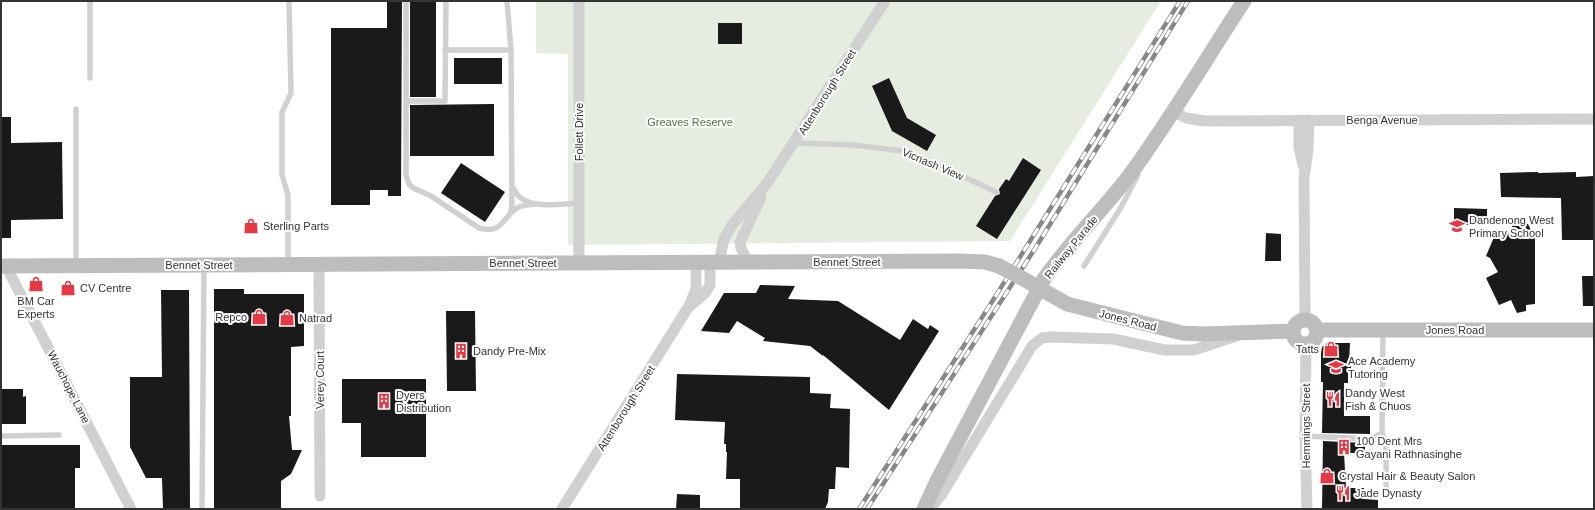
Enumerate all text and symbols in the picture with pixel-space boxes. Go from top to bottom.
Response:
street label: Attenborough Street [796,47,858,137]
street label: Follett Drive [573,103,585,161]
street label: Benga Avenue [1346,114,1418,126]
park label: Greaves Reserve [647,116,733,128]
street label: Vicnash View [900,146,966,182]
street label: Railway Parade [1042,213,1100,281]
place label: Dandenong West Primary School [1469,214,1554,239]
shop icon: Sterling Parts [242,217,260,235]
school or university icon: Dandenong West Primary School [1448,217,1466,235]
place label: Sterling Parts [263,220,330,232]
street label: Bennet Street [813,256,881,268]
street label: Bennet Street [489,257,557,269]
street label: Bennet Street [165,259,233,271]
shop icon: BM Car Experts [27,275,45,293]
shop icon: CV Centre [59,279,77,297]
place label: CV Centre [80,282,131,294]
place label: BM Car Experts [17,295,55,320]
street label: Jones Road [1098,307,1158,333]
shop icon: Repco [250,308,268,326]
shop icon: Natrad [278,309,296,327]
place label: Repco [215,311,247,323]
place label: Natrad [299,312,332,324]
street label: Jones Road [1426,324,1484,336]
shop icon: Tatts [1322,340,1340,358]
building icon: Dandy Pre-Mix [452,342,470,360]
place label: Tatts [1296,343,1319,355]
place label: Dandy Pre-Mix [473,345,546,357]
street label: Wauchope Lane [46,349,92,425]
street label: Verey Court [314,351,326,409]
place label: Ace Academy Tutoring [1348,355,1416,380]
school or university icon: Ace Academy Tutoring [1327,358,1345,376]
street label: Attenborough Street [595,363,657,453]
street label: Hemmings Street [1300,384,1312,468]
place label: Dandy West Fish & Chuos [1345,387,1412,412]
place label: Dyers Distribution [396,389,451,414]
restaurant icon: Dandy West Fish & Chuos [1324,390,1342,408]
building icon: Dyers Distribution [375,392,393,410]
place label: 100 Dent Mrs Gayani Rathnasinghe [1356,435,1462,460]
building icon: 100 Dent Mrs Gayani Rathnasinghe [1335,438,1353,456]
shop icon: Crystal Hair & Beauty Salon [1318,467,1336,485]
place label: Crystal Hair & Beauty Salon [1339,470,1475,482]
restaurant icon: Jade Dynasty [1334,484,1352,502]
place label: Jade Dynasty [1355,487,1422,499]

